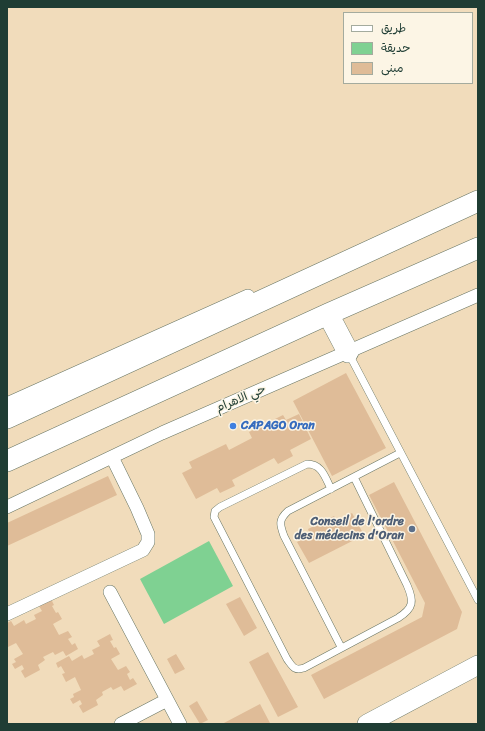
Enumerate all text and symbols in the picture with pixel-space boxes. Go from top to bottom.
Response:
legend [343,12,473,84]
text: طريق [381,17,406,39]
text: حديقة [381,37,410,59]
text: مبنى [381,57,404,79]
street label: حي الاهرام [214,382,268,416]
place label: CAPAGO Oran [241,419,315,433]
marker: CAPAGO Oran [228,421,238,431]
place label: Conseil de l'ordre des médecins d'Oran [295,515,404,543]
marker: Conseil de l'ordre des médecins d'Oran [407,524,417,534]

